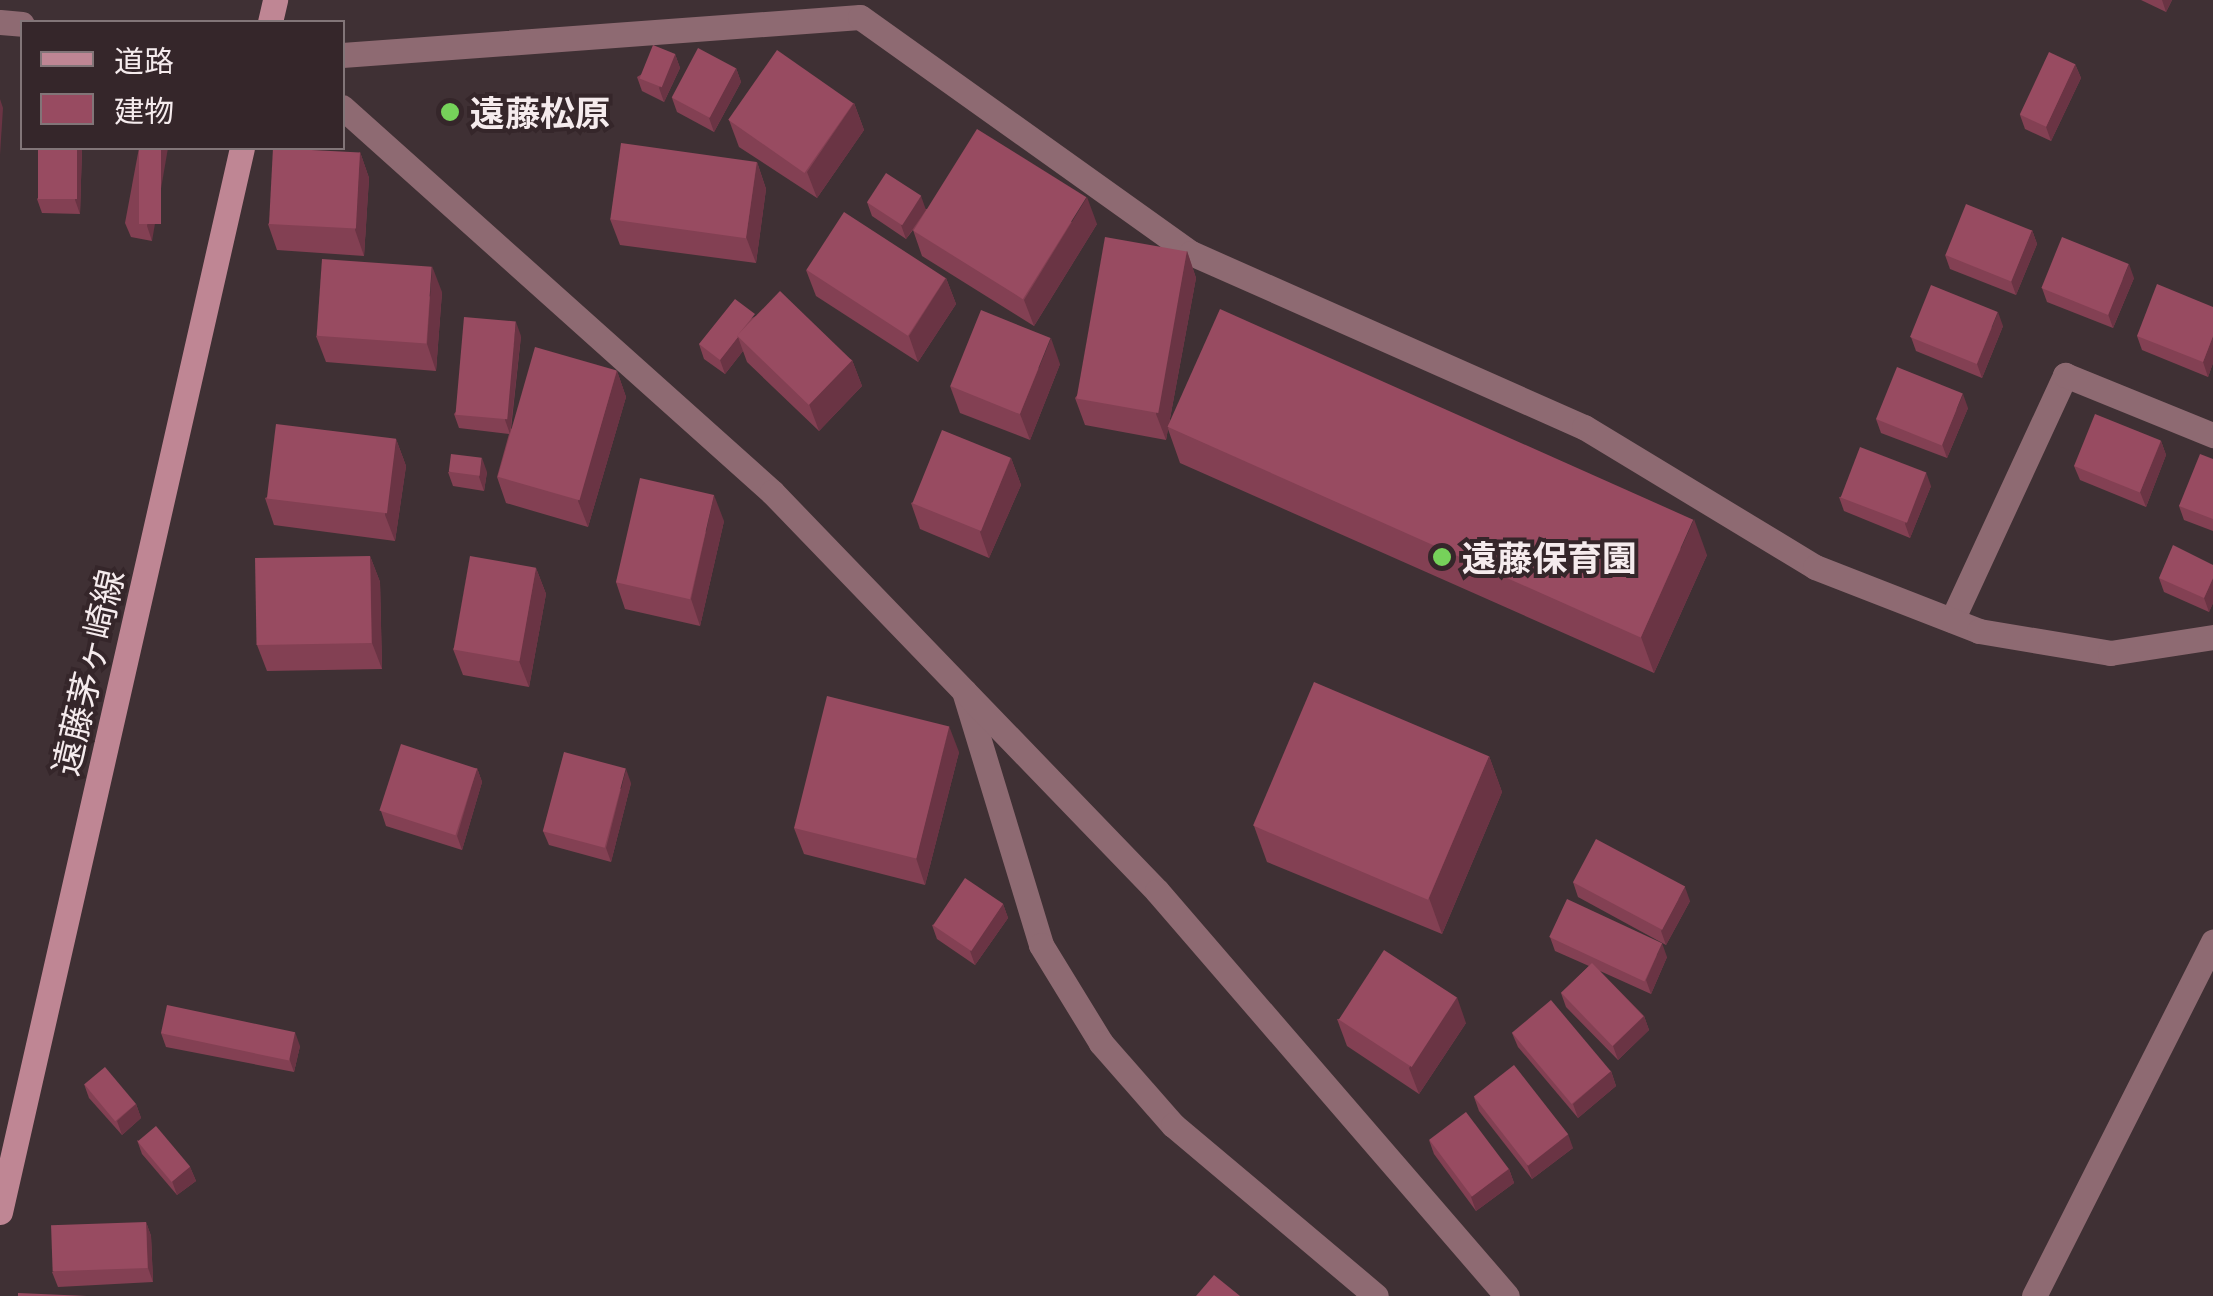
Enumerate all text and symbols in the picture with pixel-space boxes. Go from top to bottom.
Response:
legend [20,20,345,150]
text: 道路 [114,41,174,78]
text: 建物 [114,91,174,128]
place label: 遠藤松原 [470,91,610,133]
marker: 遠藤松原 [439,101,461,123]
place label: 遠藤保育園 [1462,536,1637,578]
marker: 遠藤保育園 [1431,546,1453,568]
street label: 遠藤茅ヶ崎線 [43,565,131,779]

